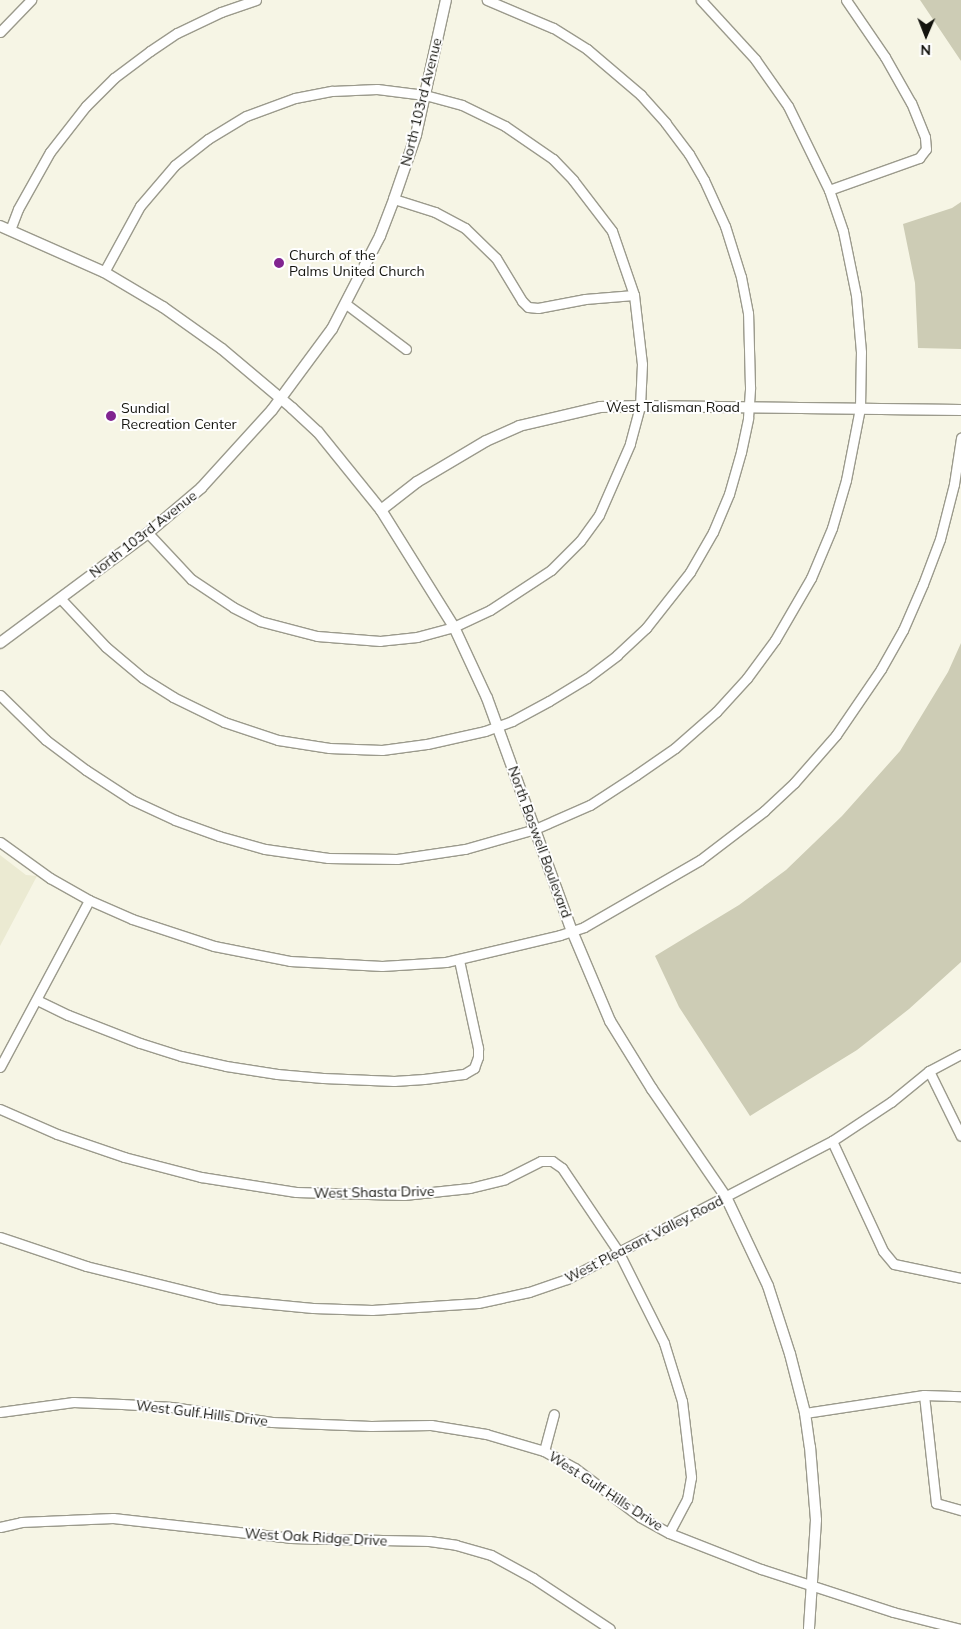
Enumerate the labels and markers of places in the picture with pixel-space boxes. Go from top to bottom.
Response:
place label: Church of the Palms United Church [289,247,425,280]
marker: Church of the Palms United Church [273,257,285,269]
place label: Sundial Recreation Center [121,400,237,432]
marker: Sundial Recreation Center [105,410,117,422]

